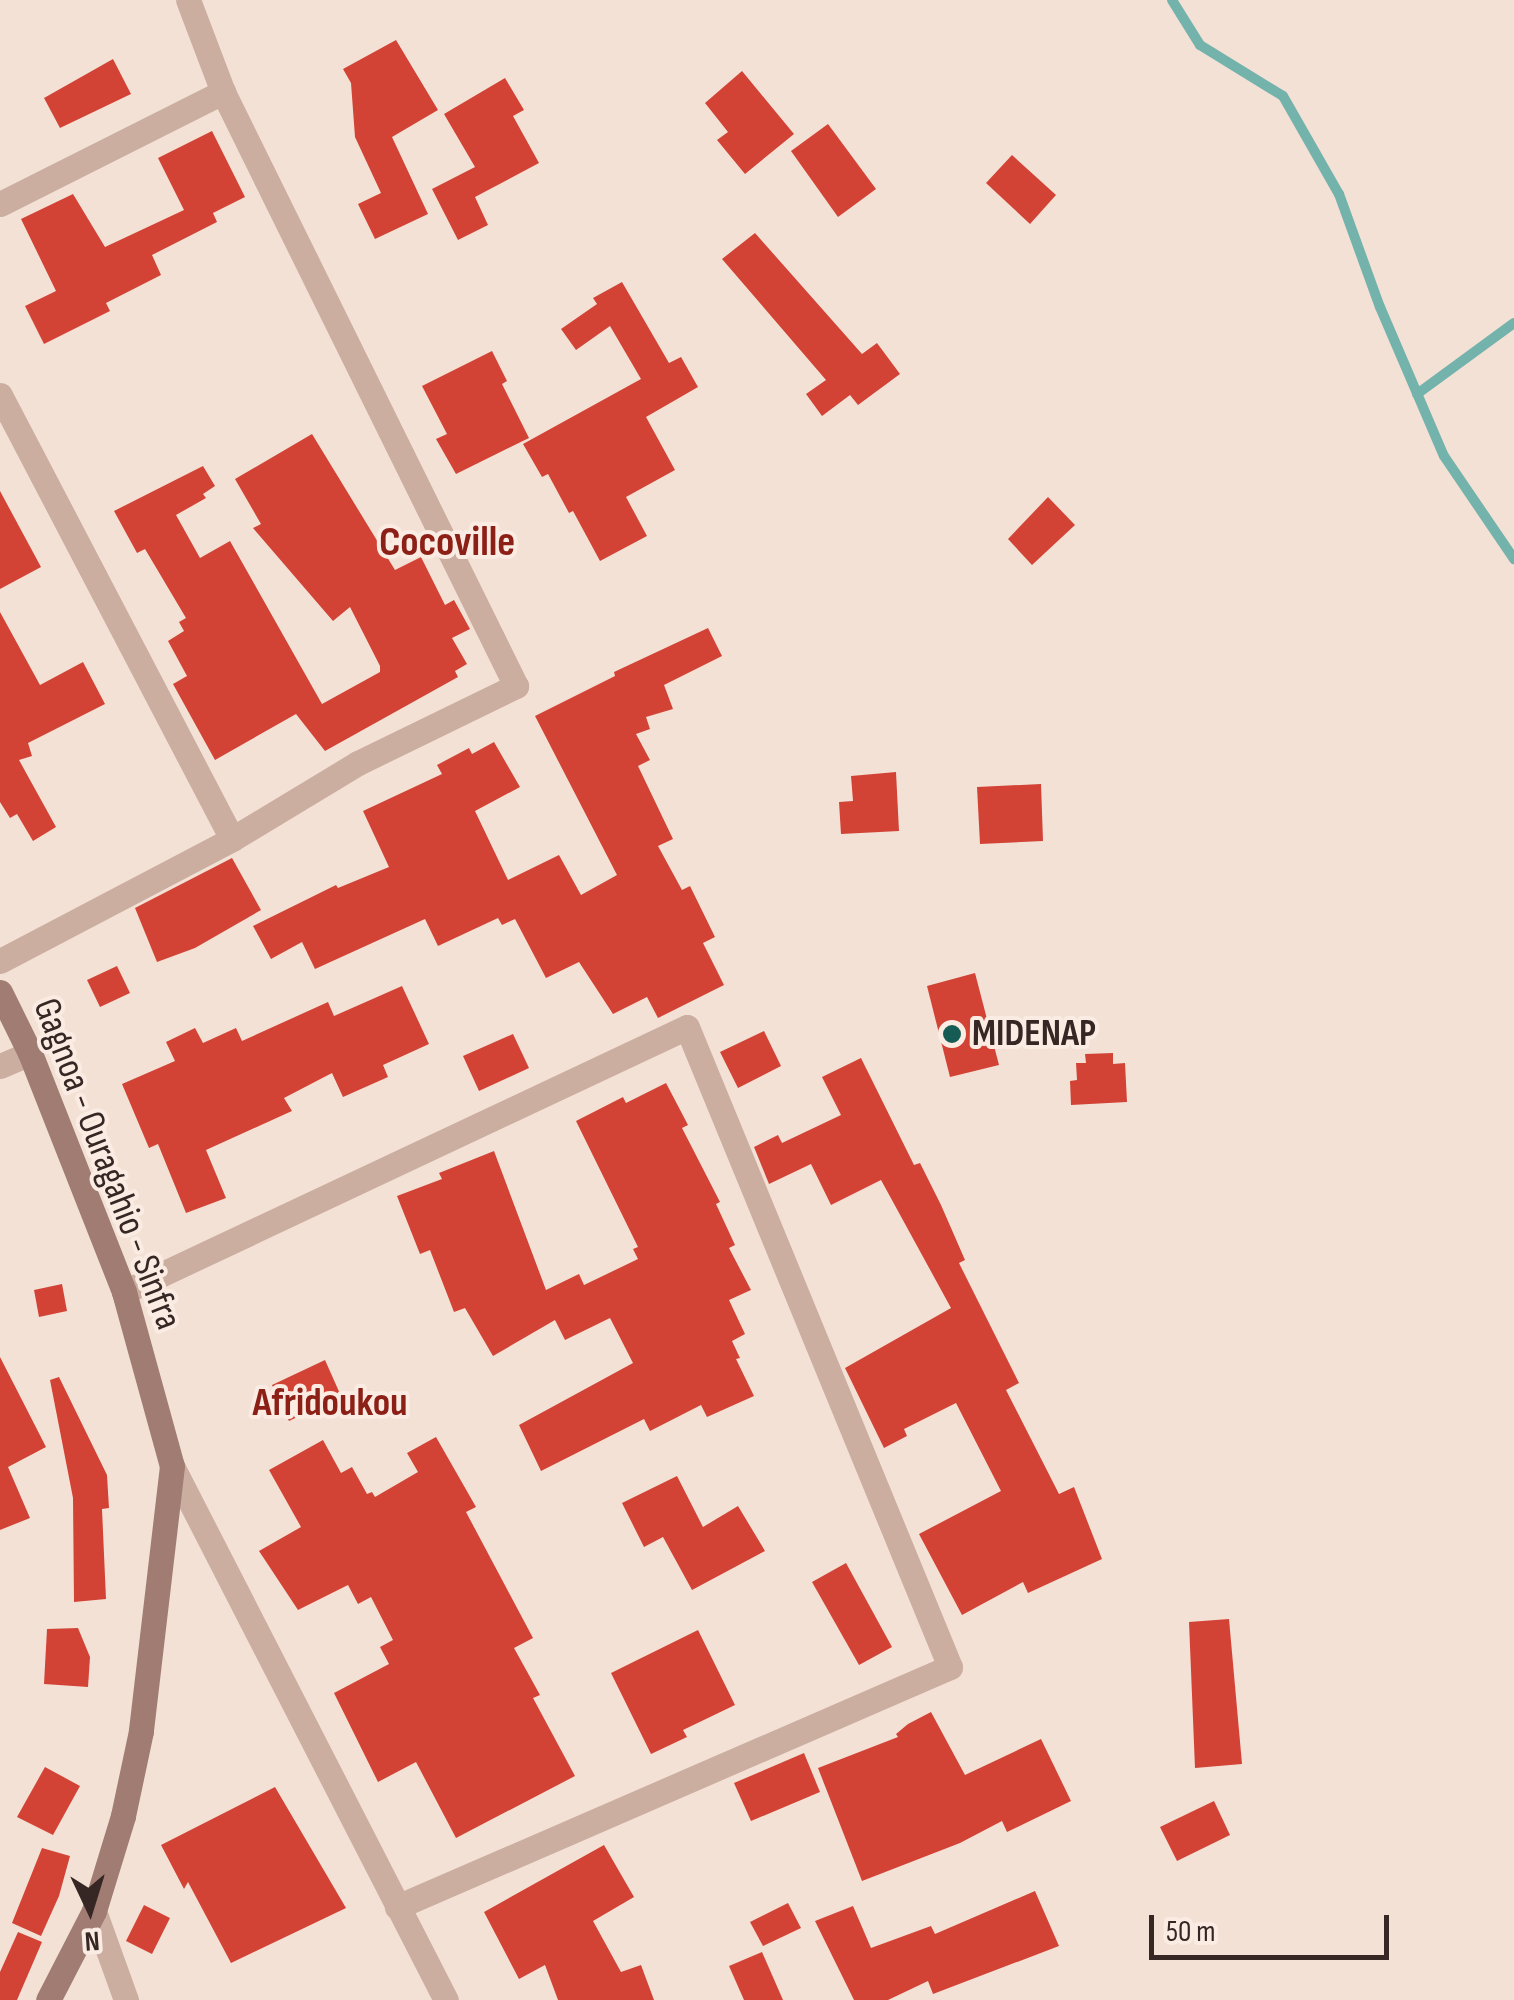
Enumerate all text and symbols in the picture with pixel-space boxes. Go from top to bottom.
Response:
district label: Cocoville [379,518,515,568]
street label: Gagnoa - Ouragahio - Sinfra [23,992,191,1336]
place label: MIDENAP [972,1011,1096,1057]
marker: MIDENAP [941,1023,963,1045]
district label: Afridoukou [252,1379,408,1427]
north arrow [40,1860,140,1960]
scale bar [1154,1895,1394,1957]
text: 50 m [1166,1914,1215,1950]
text: N [84,1923,101,1957]

